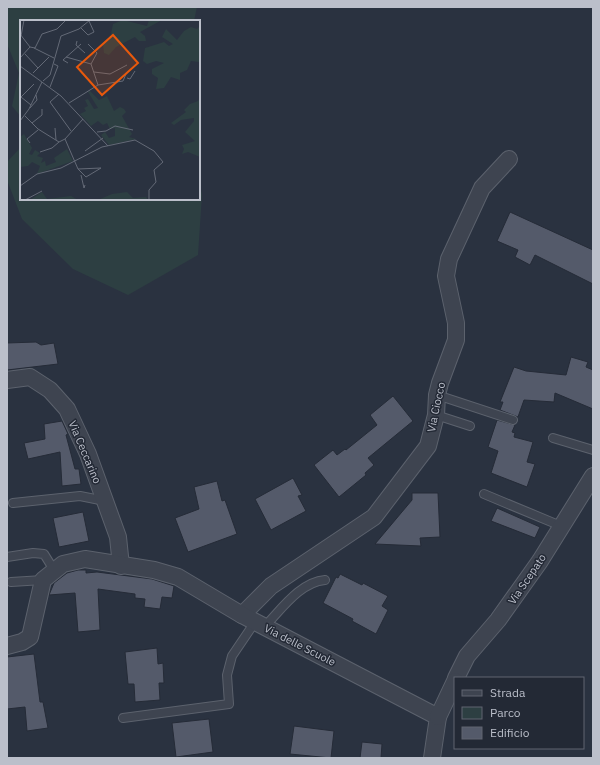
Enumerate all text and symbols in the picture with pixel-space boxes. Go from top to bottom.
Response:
inset map [20,20,200,200]
street label: Via Ciocco [424,381,448,433]
street label: Via Ceccarino [65,418,105,486]
street label: Via Scepato [505,551,549,607]
street label: Via delle Scuole [262,621,338,669]
legend [454,677,584,749]
text: Strada [490,685,526,700]
text: Parco [490,705,521,720]
text: Edificio [490,725,530,740]

